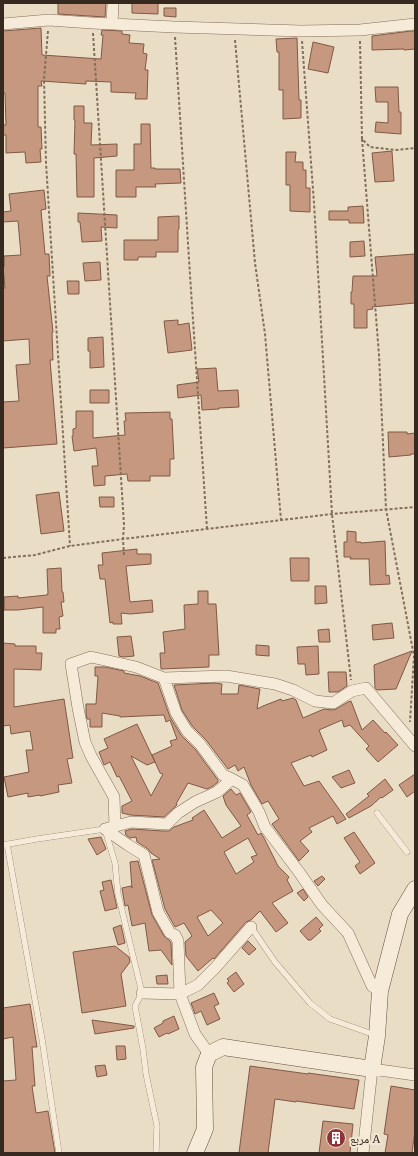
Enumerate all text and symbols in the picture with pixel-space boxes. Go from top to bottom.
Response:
building icon: مربع A [325,1127,347,1149]
place label: مربع A [350,1131,381,1146]

